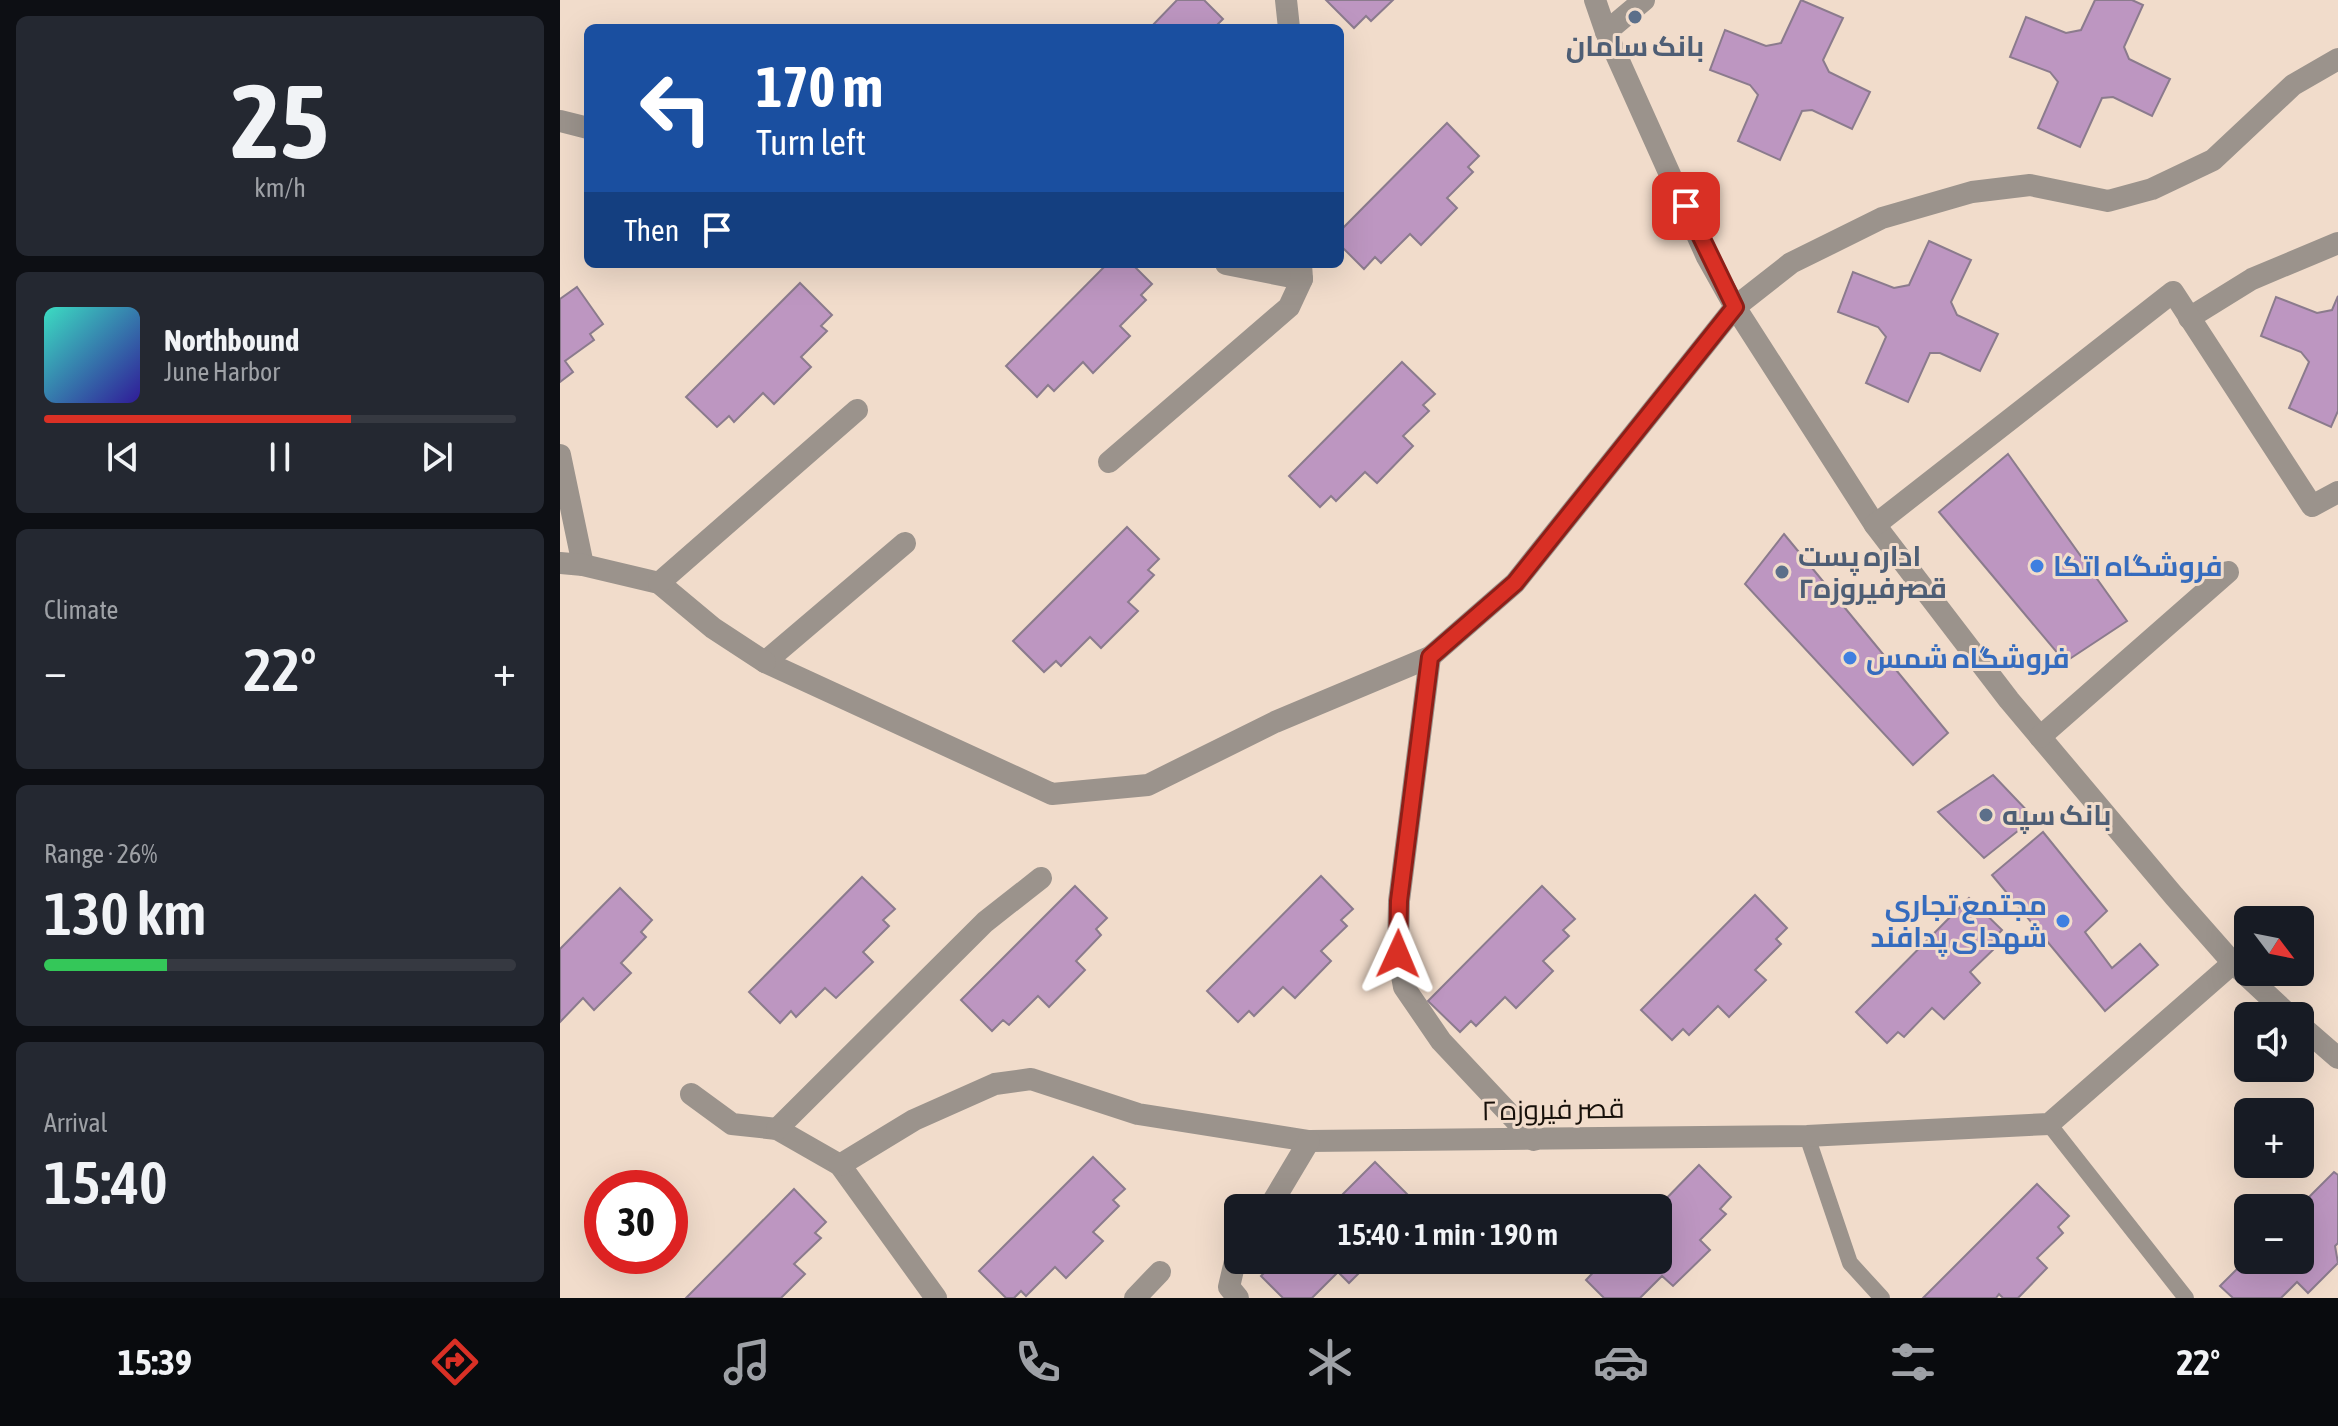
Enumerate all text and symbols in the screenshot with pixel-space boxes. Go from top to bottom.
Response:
marker: بانک سامان [1626,8,1644,26]
place label: بانک سامان [1566,30,1704,63]
text: 170 m [756,55,883,119]
icon: left [624,56,728,160]
text: 25 [231,61,329,180]
text: Turn left [756,121,866,163]
pin [1652,172,1720,240]
text: km/h [254,173,306,203]
icon: arrive [1664,184,1708,228]
icon: arrive [695,208,739,252]
text: Then [624,213,679,247]
text: Northbound [164,323,299,357]
text: June Harbor [164,357,280,387]
icon: previous [101,435,145,479]
icon: pause [258,435,302,479]
icon: next [415,435,459,479]
place label: اداره پست قصرفیروزه۲ [1798,540,1947,605]
place label: فروشگاه اتکا [2053,550,2223,583]
marker: فروشگاه اتکا [2028,557,2046,575]
marker: اداره پست قصرفیروزه۲ [1773,563,1791,581]
text: Climate [44,595,118,625]
text: 22° [244,635,316,704]
place label: فروشگاه شمس [1866,642,2070,675]
text: − [44,645,67,695]
text: + [493,645,516,695]
marker: فروشگاه شمس [1841,649,1859,667]
place label: بانک سپه [2002,799,2112,834]
marker: بانک سپه [1977,806,1995,824]
text: Range · 26% [44,839,157,869]
text: 130 km [44,879,206,948]
place label: مجتمع تجاری شهدای پدافند [1871,889,2047,957]
north arrow [2234,906,2314,986]
map controls [2234,906,2314,1274]
position arrow [1356,912,1440,996]
marker: مجتمع تجاری شهدای پدافند [2054,912,2072,930]
button: sound [2234,1002,2314,1082]
street label: قصر فیروزه ۲ [1481,1092,1625,1126]
button: + [2234,1098,2314,1178]
text: Arrival [44,1108,108,1138]
text: 15:40 [44,1148,167,1217]
speed limit sign: 30 [584,1170,688,1274]
button: − [2234,1194,2314,1274]
text: 15:40 · 1 min · 190 m [1338,1217,1558,1251]
icon: directions [427,1334,483,1390]
icon: music [719,1334,775,1390]
icon: phone [1010,1334,1066,1390]
icon: climate [1302,1334,1358,1390]
icon: car [1593,1334,1649,1390]
icon: filters [1885,1334,1941,1390]
text: 15:39 [118,1341,192,1383]
text: 22° [2176,1341,2220,1383]

